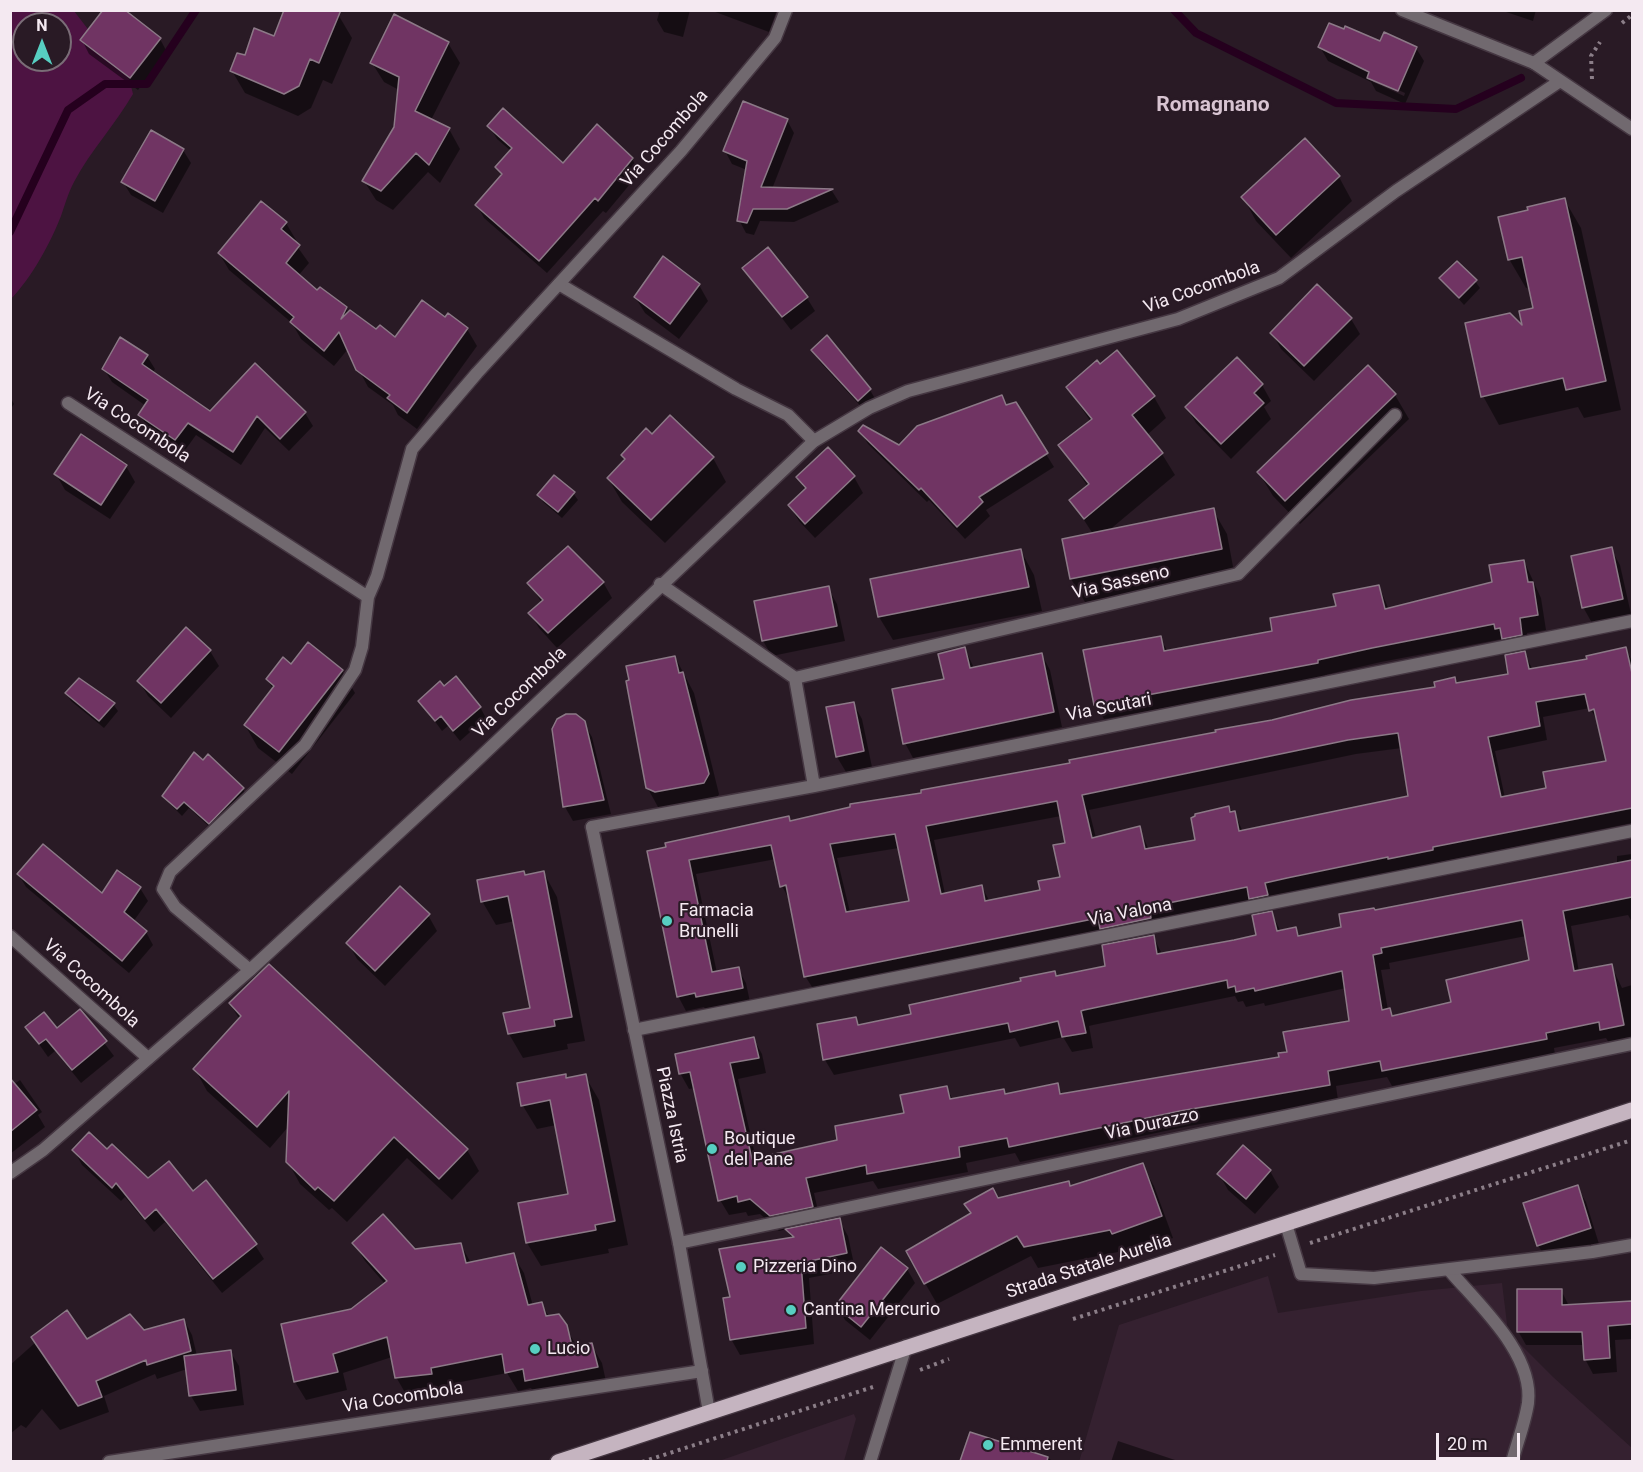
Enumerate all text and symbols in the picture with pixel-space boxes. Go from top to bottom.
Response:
north arrow [12,12,72,72]
text: N [36,16,48,35]
street label: Via Cocombola [617,86,713,192]
district label: Romagnano [1156,93,1270,119]
street label: Via Cocombola [1141,257,1263,319]
street label: Via Cocombola [80,384,194,468]
street label: Via Sasseno [1070,561,1172,605]
street label: Via Cocombola [469,643,571,743]
street label: Via Scutari [1065,689,1153,727]
street label: Via Valona [1086,894,1174,932]
place label: Farmacia Brunelli [679,900,754,942]
marker: Farmacia Brunelli [660,914,674,928]
street label: Via Cocombola [38,935,144,1033]
street label: Piazza Istria [650,1065,692,1165]
street label: Via Durazzo [1103,1105,1201,1145]
place label: Boutique del Pane [724,1128,795,1170]
marker: Boutique del Pane [705,1142,719,1156]
street label: Strada Statale Aurelia [1004,1230,1174,1304]
place label: Pizzeria Dino [753,1256,857,1278]
marker: Pizzeria Dino [734,1260,748,1274]
place label: Cantina Mercurio [803,1299,940,1321]
marker: Cantina Mercurio [784,1303,798,1317]
place label: Lucio [547,1338,590,1360]
marker: Lucio [528,1342,542,1356]
street label: Via Cocombola [341,1378,465,1418]
scale bar [1439,1421,1523,1459]
text: 20 m [1447,1433,1487,1454]
place label: Emmerent [1000,1434,1083,1456]
marker: Emmerent [981,1438,995,1452]

